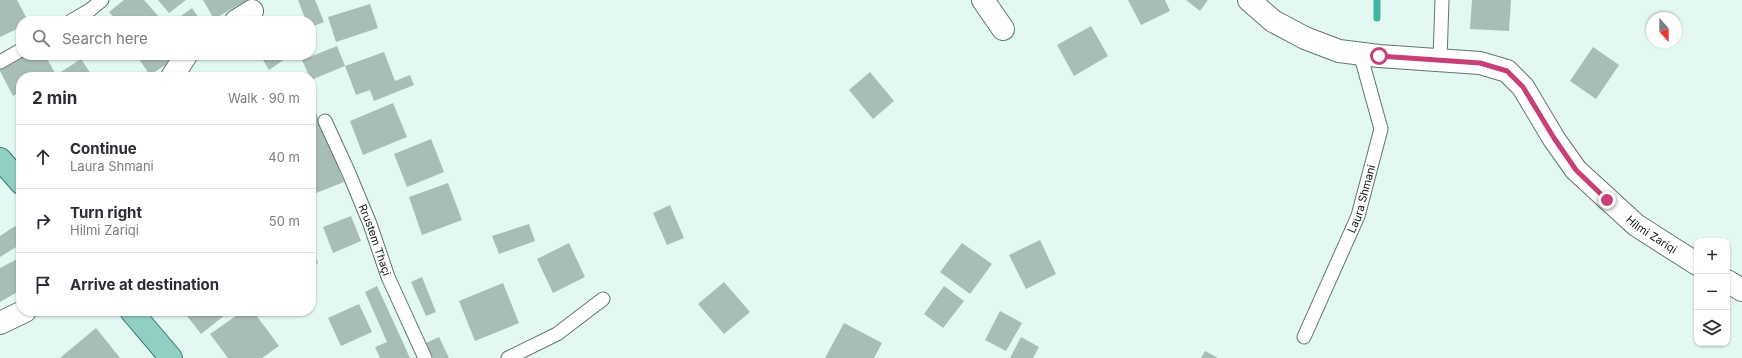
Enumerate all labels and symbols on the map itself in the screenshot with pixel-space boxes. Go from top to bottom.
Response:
north arrow [1646,12,1682,48]
route start [1370,47,1388,65]
street label: Laura Shmani [1344,163,1378,235]
route end [1598,191,1616,209]
street label: Rrustem Thaçi [356,202,394,277]
street label: Hilmi Zariqi [1623,212,1680,256]

